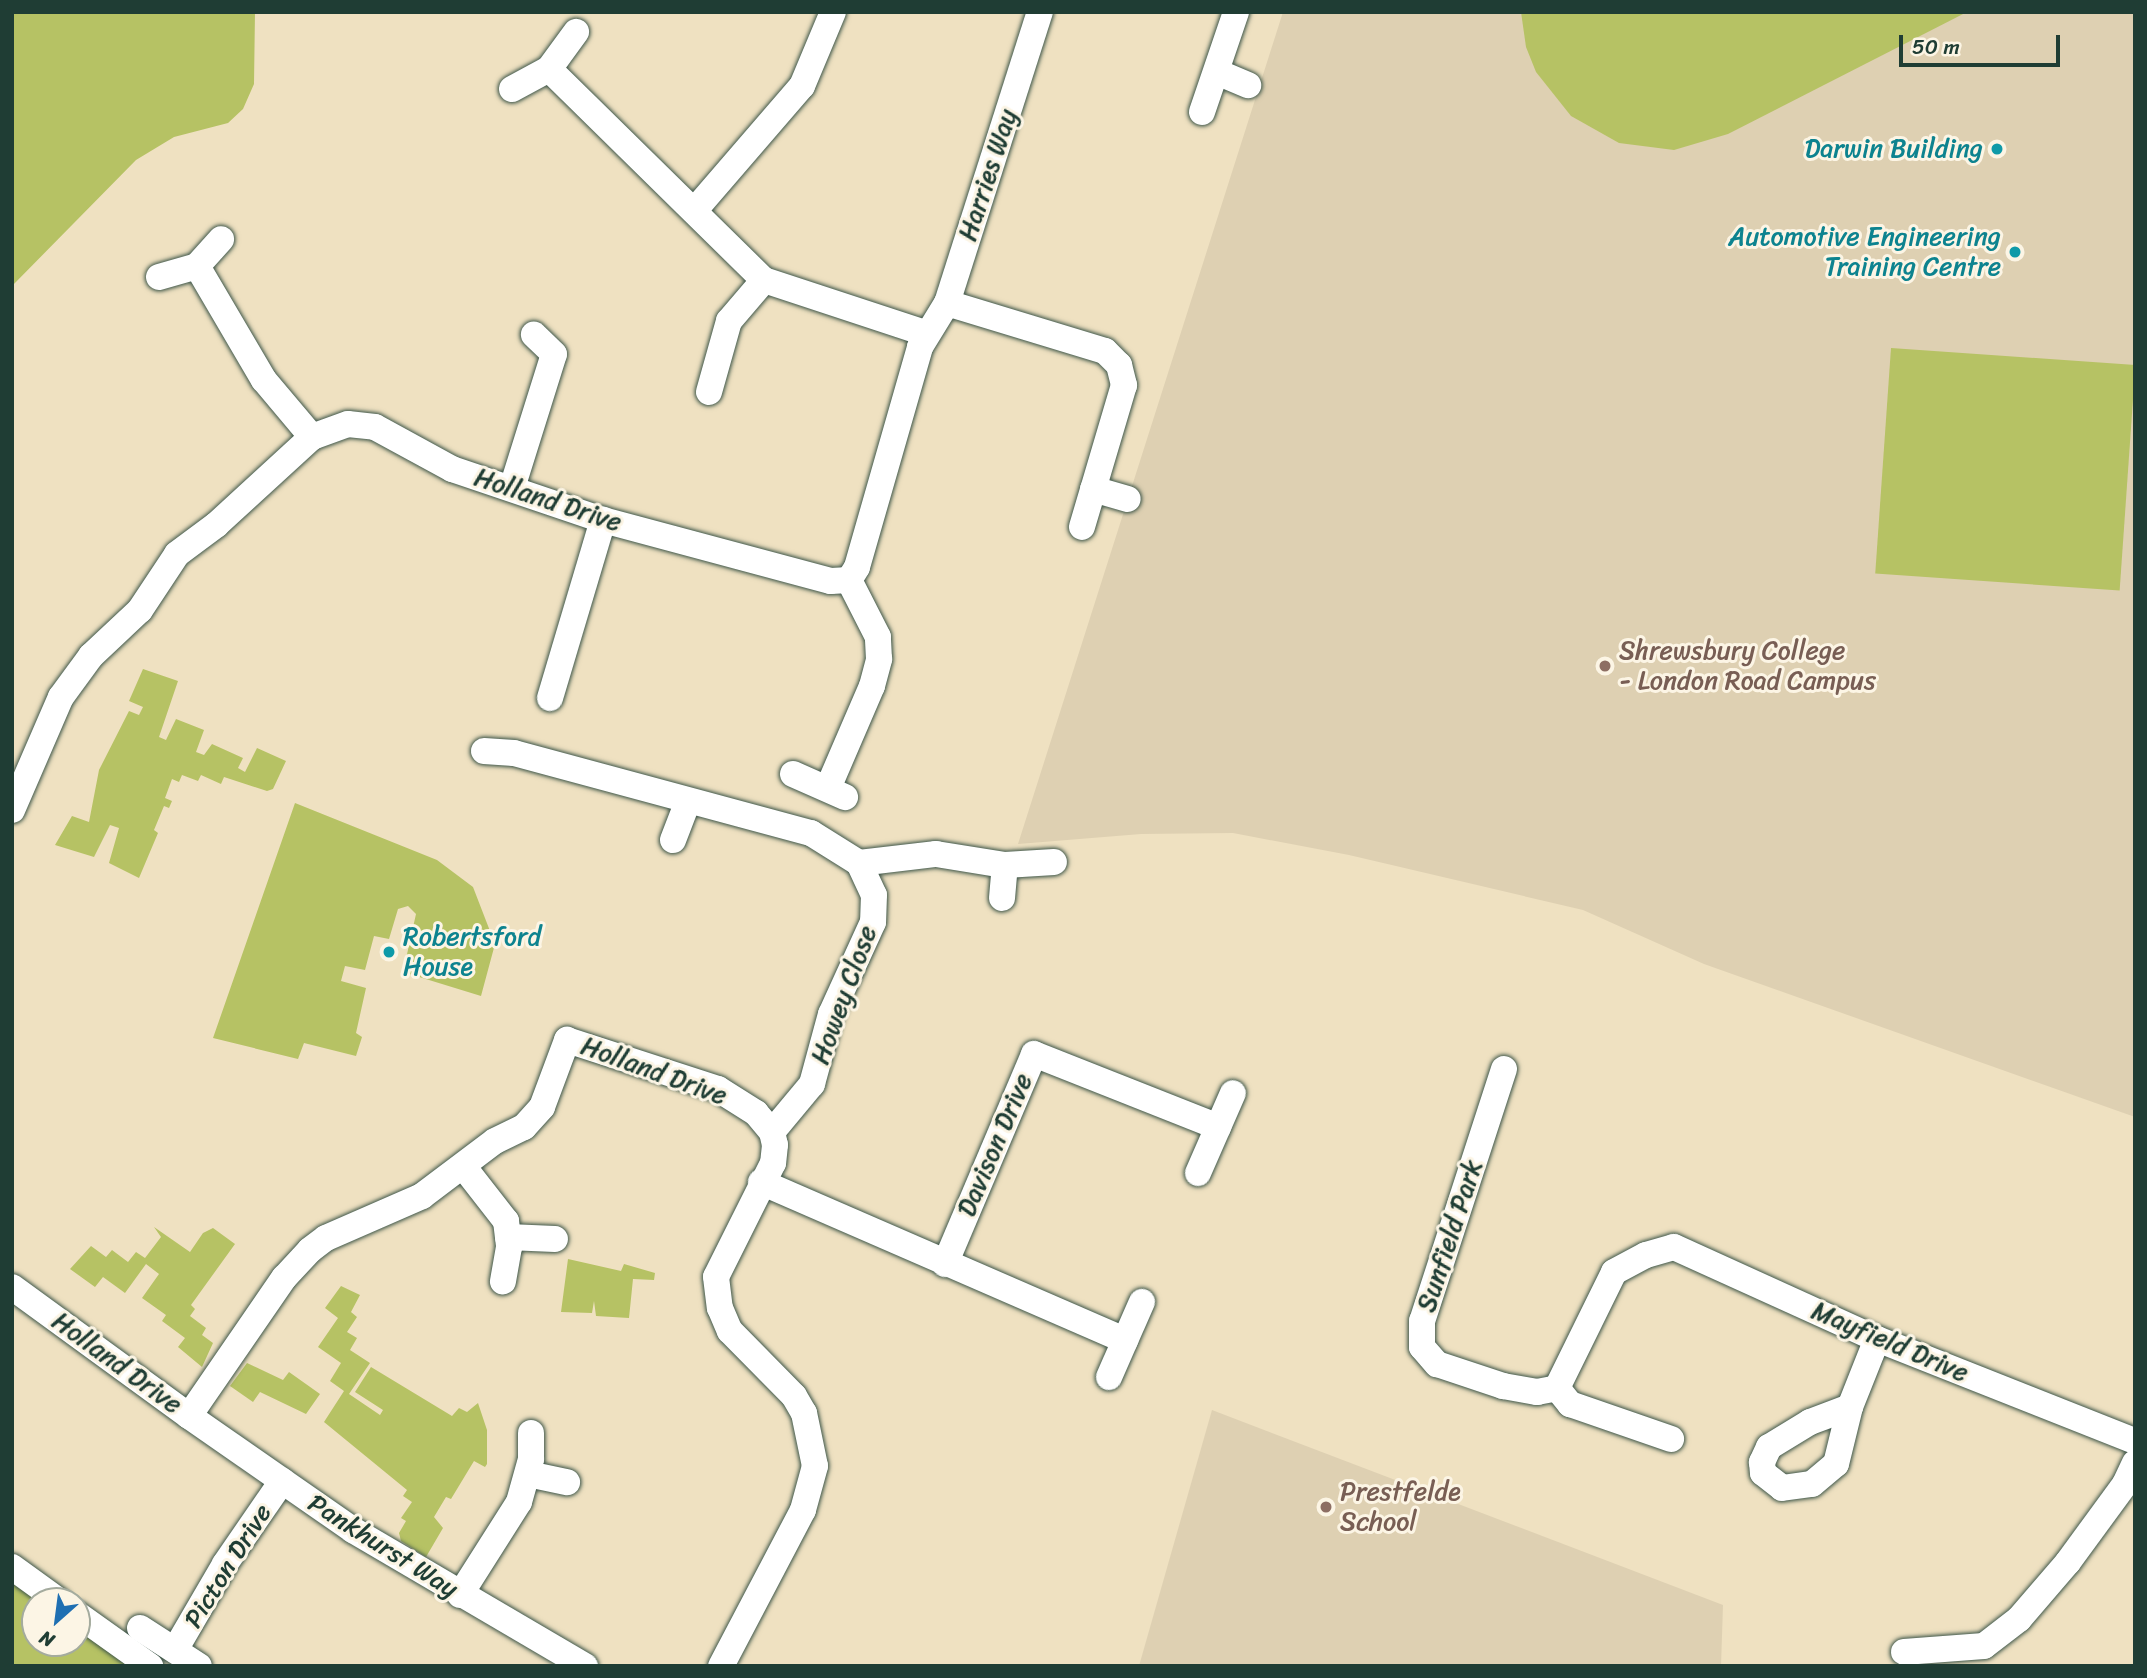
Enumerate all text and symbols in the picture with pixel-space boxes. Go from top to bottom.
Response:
scale bar [1902,21,2063,65]
text: 50 m [1912,28,1960,66]
street label: Harries Way [952,105,1024,245]
place label: Darwin Building [1805,133,1983,165]
marker: Darwin Building [1989,141,2005,157]
place label: Automotive Engineering Training Centre [1729,221,2001,282]
marker: Automotive Engineering Training Centre [2007,244,2023,260]
street label: Holland Drive [470,462,626,538]
place label: Shrewsbury College - London Road Campus [1619,635,1875,696]
marker: Shrewsbury College - London Road Campus [1597,658,1613,674]
place label: Robertsford House [403,921,541,982]
street label: Howey Close [804,921,884,1069]
marker: Robertsford House [381,944,397,960]
street label: Holland Drive [577,1030,731,1112]
street label: Davison Drive [951,1069,1039,1221]
street label: Sunfield Park [1411,1156,1489,1316]
street label: Mayfield Drive [1807,1295,1973,1389]
street label: Holland Drive [46,1305,188,1421]
place label: Prestfelde School [1340,1476,1461,1538]
street label: Pankhurst Way [302,1488,464,1604]
street label: Picton Drive [178,1498,278,1634]
marker: Prestfelde School [1318,1499,1334,1515]
north arrow [21,1587,91,1657]
text: N [33,1622,60,1657]

